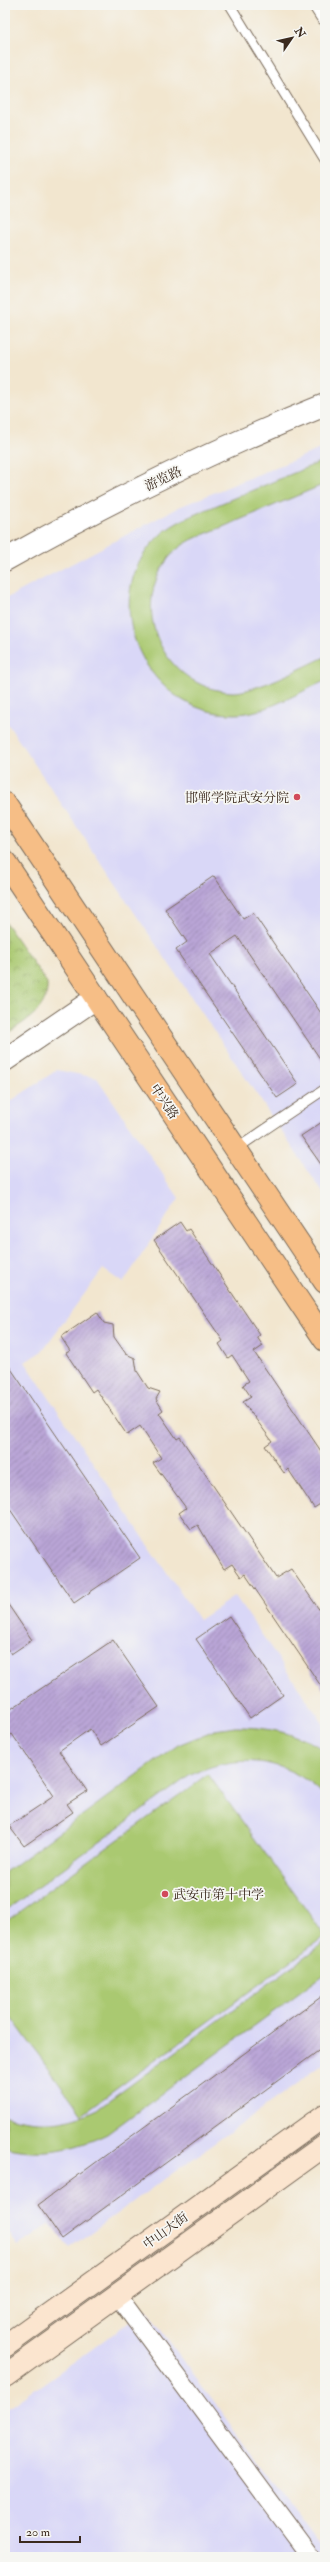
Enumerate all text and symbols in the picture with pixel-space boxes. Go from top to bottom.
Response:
north arrow [272,18,312,58]
text: N [291,24,309,41]
street label: 游览路 [142,463,184,494]
place label: 邯郸学院武安分院 [185,790,289,806]
marker: 邯郸学院武安分院 [292,792,302,802]
street label: 中兴路 [147,1081,182,1122]
place label: 武安市第十中学 [173,1887,264,1903]
marker: 武安市第十中学 [160,1889,170,1899]
street label: 中山大街 [140,2209,191,2253]
scale bar [20,2518,80,2544]
text: 20 m [26,2525,51,2540]

